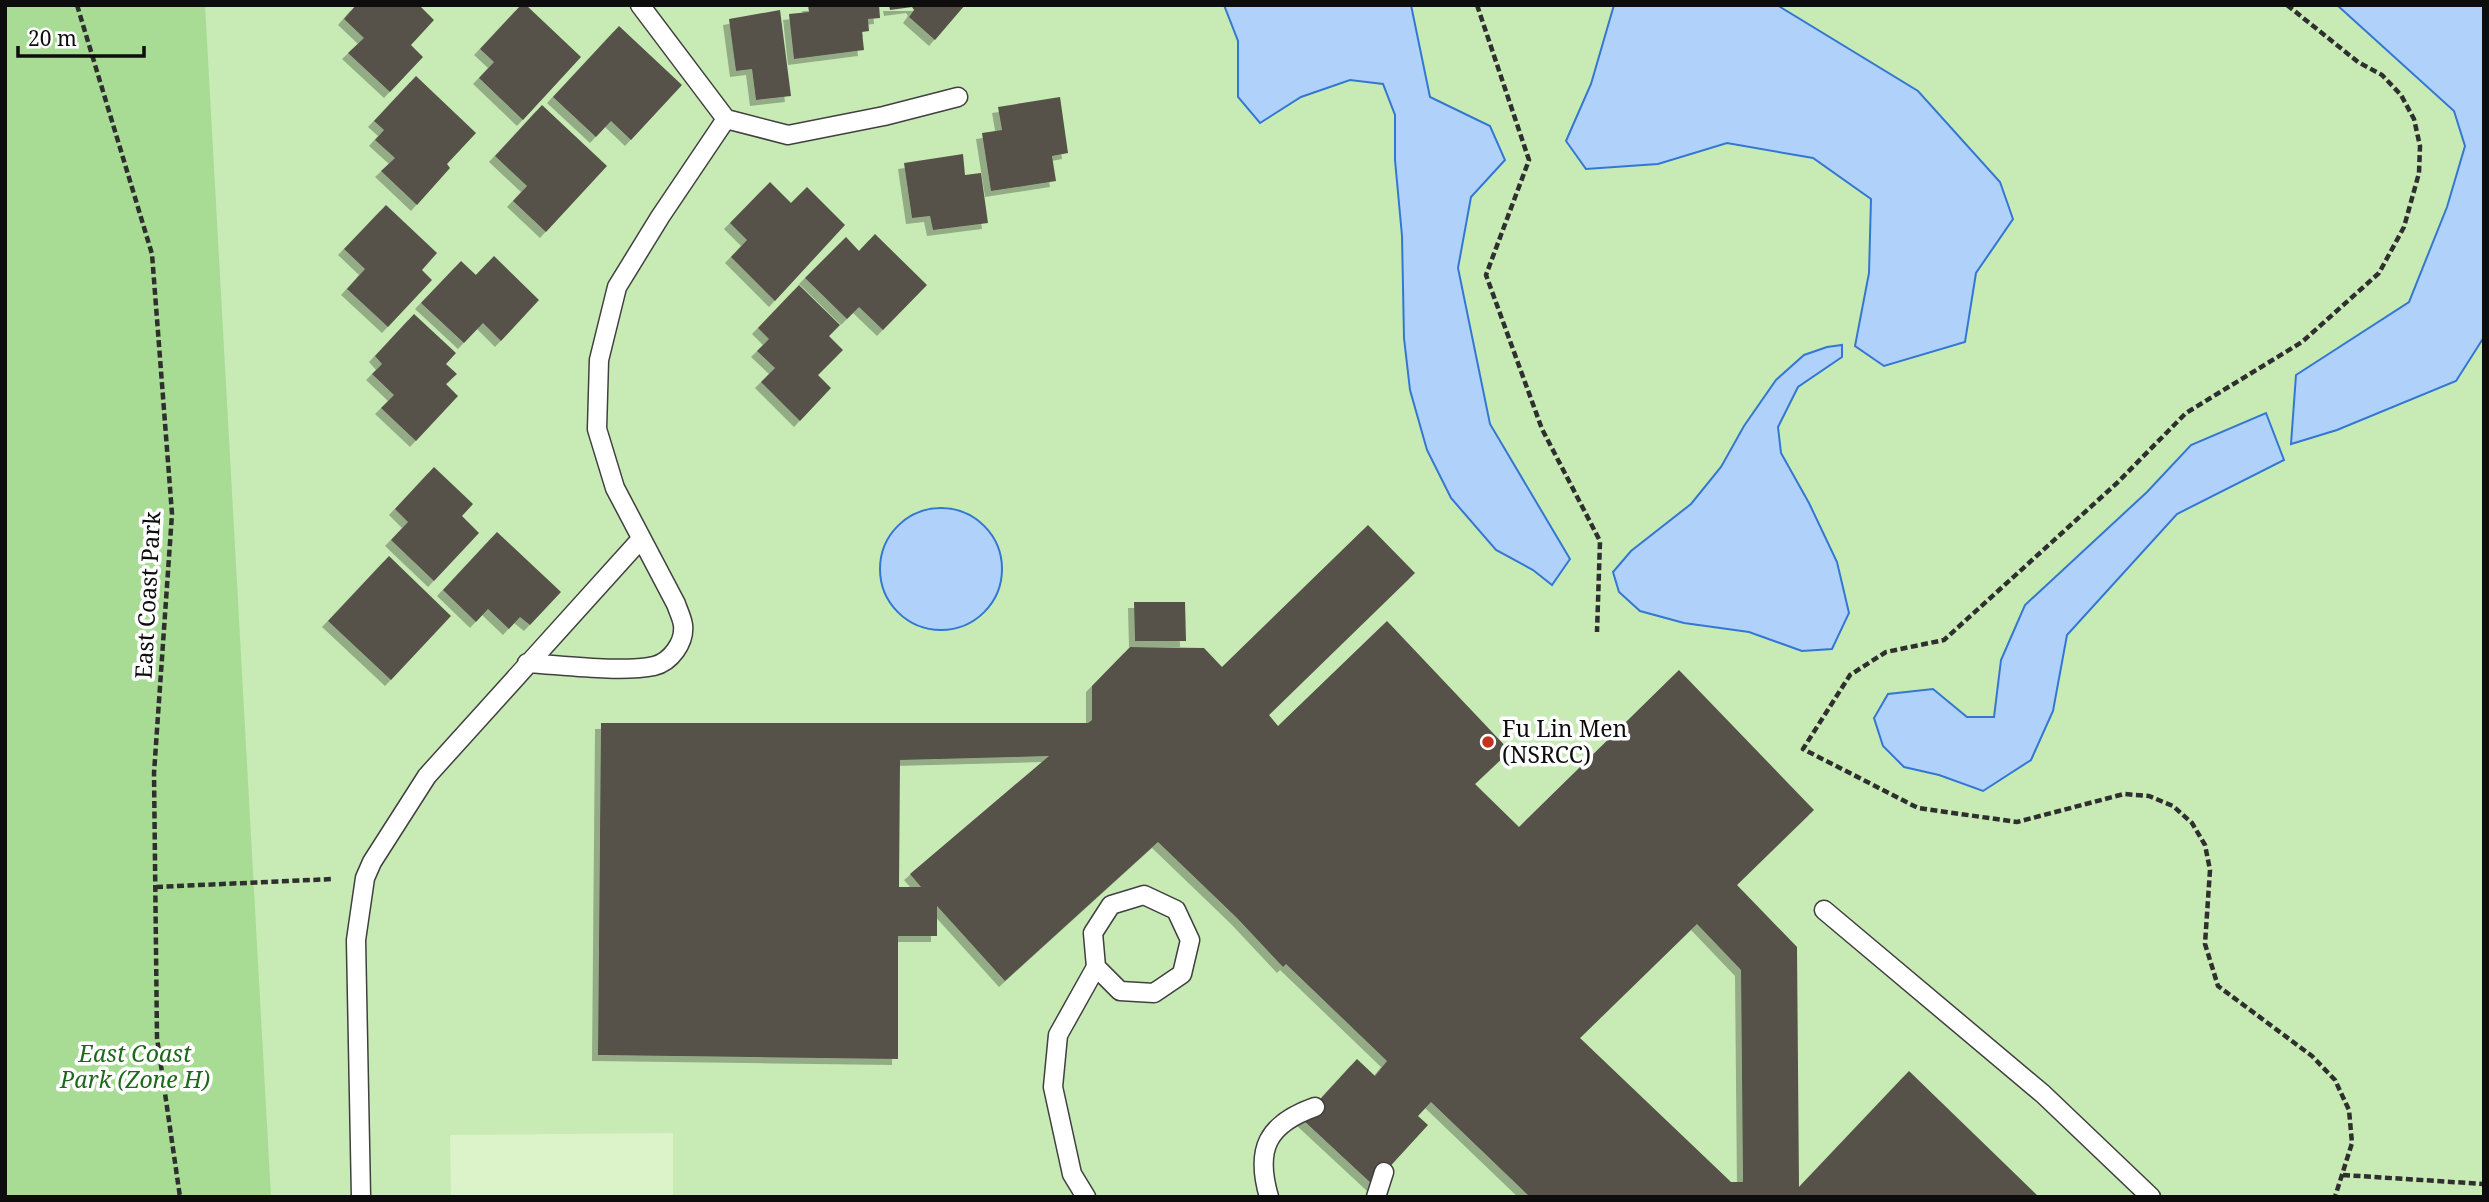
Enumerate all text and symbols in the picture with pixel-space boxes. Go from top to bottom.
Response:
scale bar [18,14,144,58]
text: 20 m [28,24,77,52]
street label: East Coast Park [127,510,167,679]
place label: Fu Lin Men (NSRCC) [1502,712,1628,770]
marker: Fu Lin Men (NSRCC) [1480,734,1496,750]
park label: East Coast Park (Zone H) [59,1037,210,1095]

